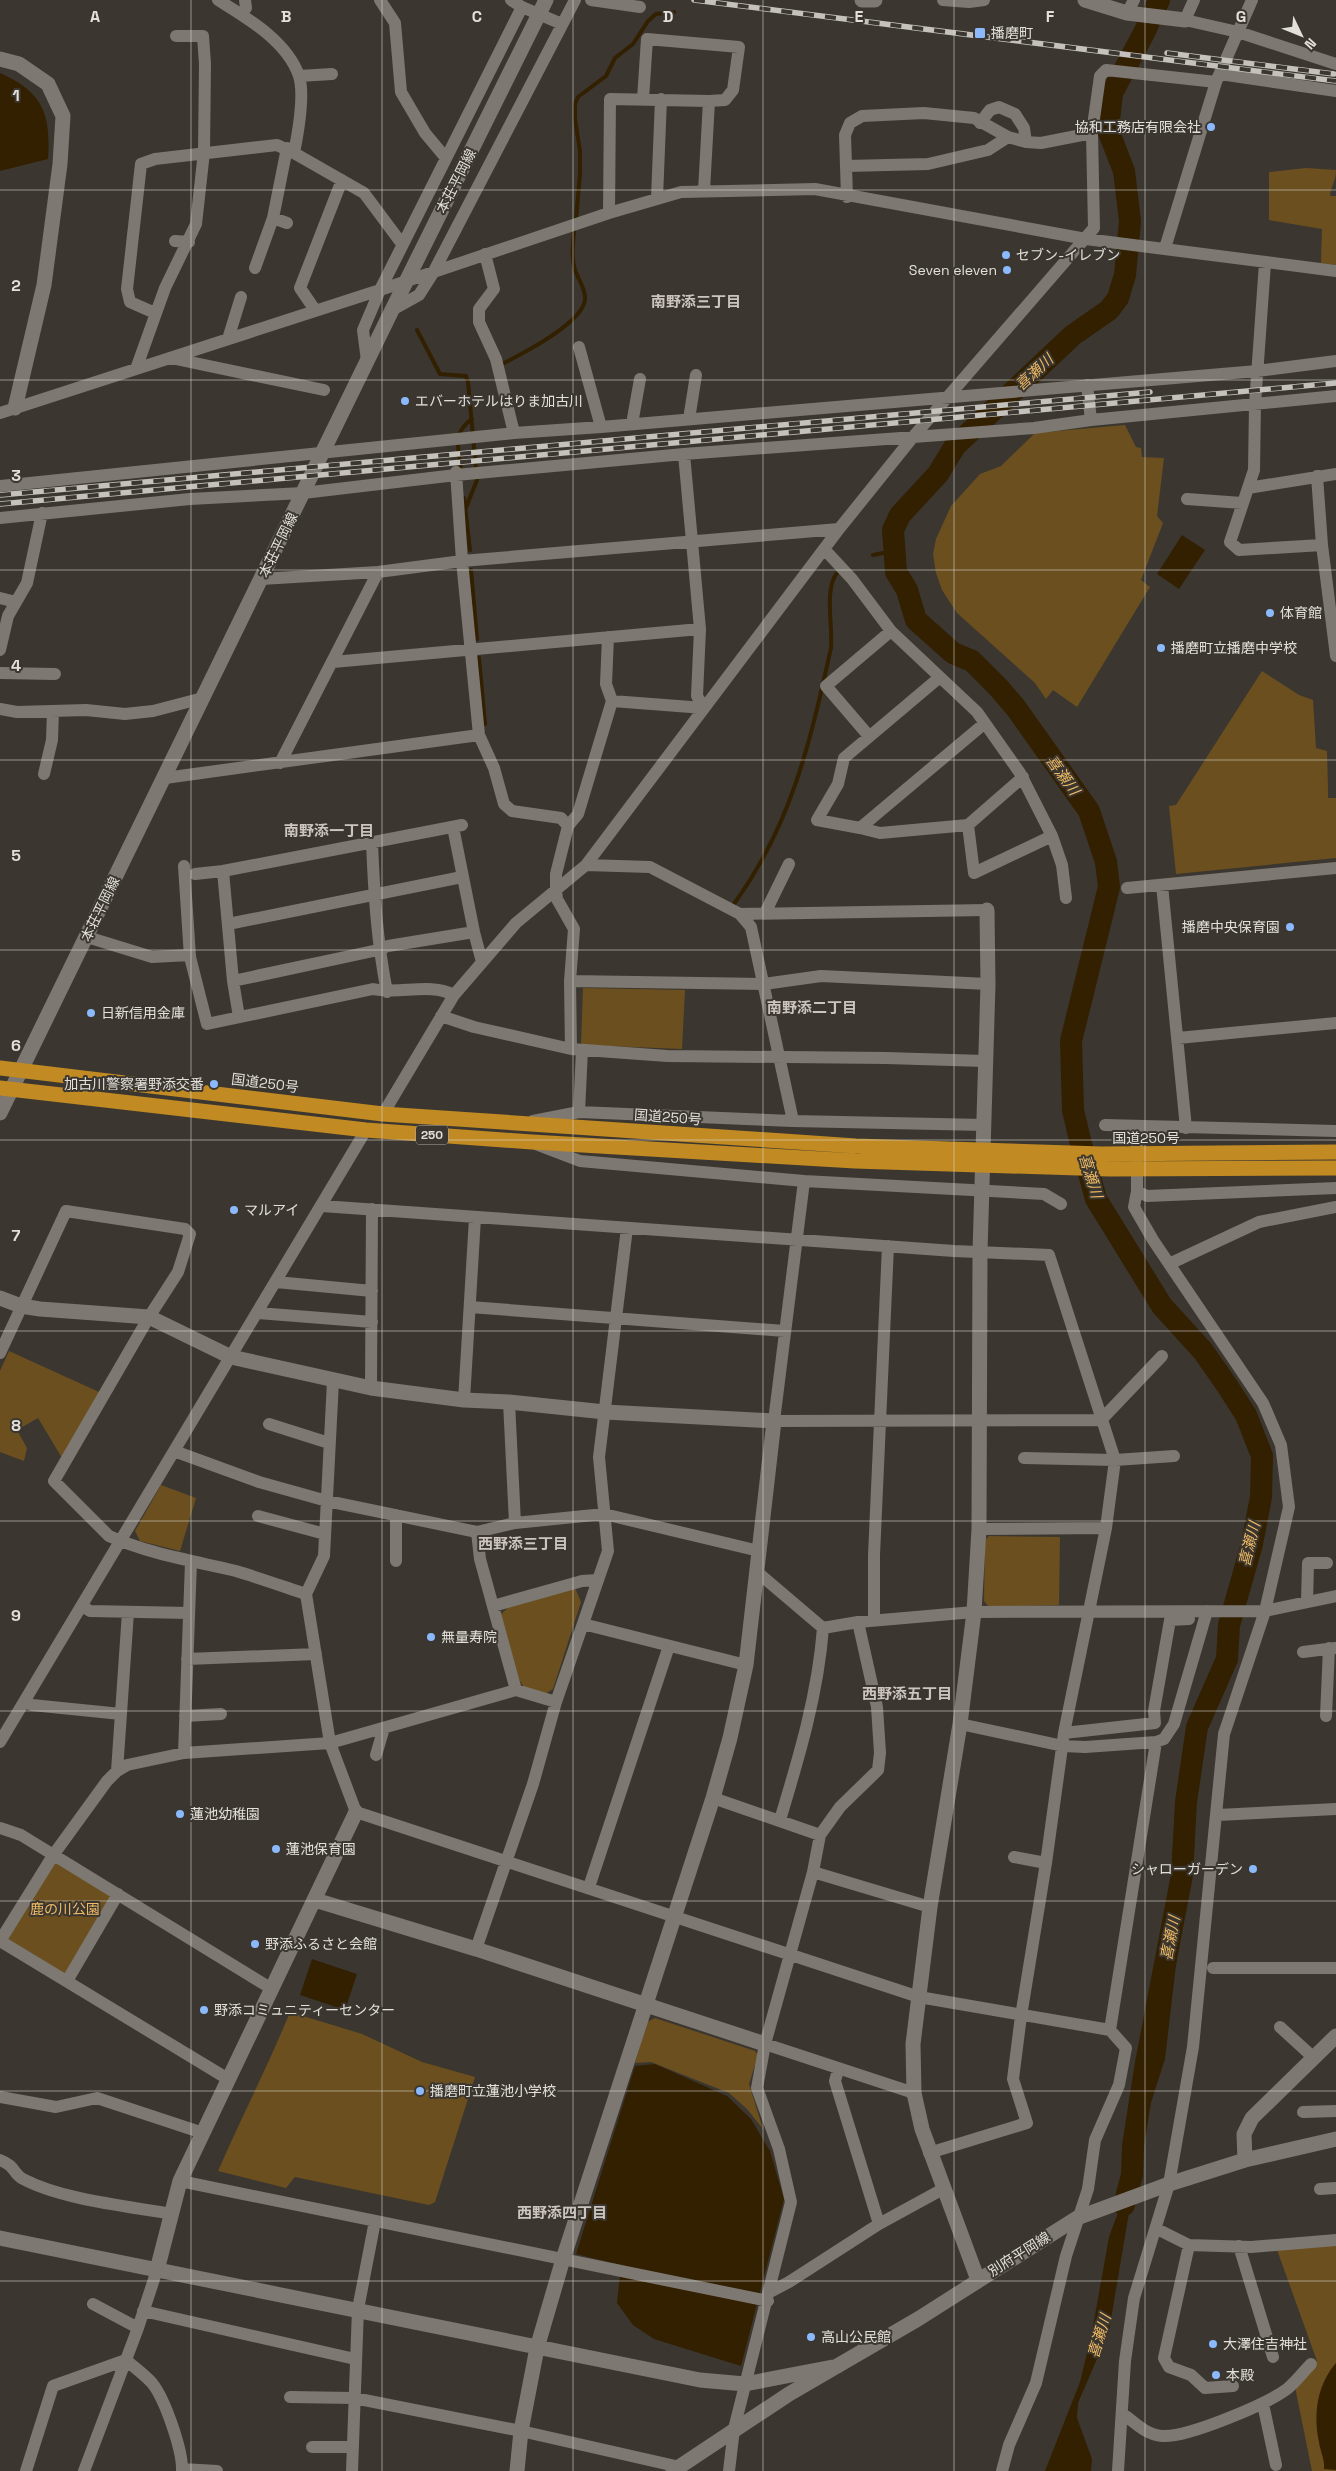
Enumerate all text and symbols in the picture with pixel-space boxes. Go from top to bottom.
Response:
text: A [90,6,100,27]
text: B [281,6,291,27]
text: C [472,6,482,27]
text: D [663,6,673,27]
text: E [855,6,864,27]
text: F [1046,6,1055,27]
text: G [1236,6,1246,27]
north arrow [1276,10,1326,60]
place label: 播磨町 [991,24,1033,42]
marker: 播磨町 [973,26,987,40]
text: N [1301,34,1320,53]
text: 1 [12,85,20,106]
place label: 協和工務店有限会社 [1075,118,1201,136]
marker: 協和工務店有限会社 [1205,121,1217,133]
street label: 本荘平岡線 [432,146,480,216]
place label: セブン-イレブン [1016,246,1120,264]
marker: セブン-イレブン [1000,249,1012,261]
place label: Seven eleven [909,261,997,279]
marker: Seven eleven [1001,264,1013,276]
text: 2 [11,275,21,296]
district label: 南野添三丁目 [651,292,741,311]
water label: 喜瀬川 [1011,348,1058,394]
place label: エバーホテルはりま加古川 [415,392,583,410]
marker: エバーホテルはりま加古川 [399,395,411,407]
text: 3 [11,465,21,486]
street label: 本荘平岡線 [255,510,301,580]
place label: 体育館 [1280,604,1322,622]
marker: 体育館 [1264,607,1276,619]
place label: 播磨町立播磨中学校 [1171,639,1297,657]
marker: 播磨町立播磨中学校 [1155,642,1167,654]
text: 4 [11,655,21,676]
water label: 喜瀬川 [1042,751,1085,800]
district label: 南野添一丁目 [284,821,374,840]
text: 5 [11,845,21,866]
street label: 本荘平岡線 [77,874,123,944]
place label: 播磨中央保育園 [1182,918,1280,936]
marker: 播磨中央保育園 [1284,921,1296,933]
district label: 南野添二丁目 [767,998,857,1017]
place label: 日新信用金庫 [101,1004,185,1022]
marker: 日新信用金庫 [85,1007,97,1019]
text: 6 [11,1035,21,1056]
street label: 国道250号 [230,1070,300,1096]
place label: 加古川警察署野添交番 [64,1075,204,1093]
marker: 加古川警察署野添交番 [208,1078,220,1090]
street label: 国道250号 [634,1106,702,1128]
road number: 250 [416,1126,448,1144]
street label: 国道250号 [1112,1129,1180,1147]
water label: 喜瀬川 [1075,1152,1107,1202]
place label: マルアイ [244,1201,299,1219]
marker: マルアイ [228,1204,240,1216]
text: 7 [12,1225,21,1246]
text: 8 [11,1415,21,1436]
water label: 喜瀬川 [1234,1518,1264,1568]
district label: 西野添三丁目 [478,1534,568,1553]
text: 9 [11,1605,21,1626]
place label: 無量寿院 [441,1628,497,1646]
marker: 無量寿院 [425,1631,437,1643]
district label: 西野添五丁目 [862,1684,952,1703]
place label: 蓮池幼稚園 [190,1805,260,1823]
marker: 蓮池幼稚園 [174,1808,186,1820]
place label: 蓮池保育園 [286,1840,356,1858]
marker: 蓮池保育園 [270,1843,282,1855]
place label: シャローガーデン [1131,1860,1243,1878]
marker: シャローガーデン [1247,1863,1259,1875]
park label: 鹿の川公園 [30,1900,100,1918]
water label: 喜瀬川 [1156,1912,1184,1962]
place label: 野添ふるさと会館 [265,1935,377,1953]
marker: 野添ふるさと会館 [249,1938,261,1950]
place label: 野添コミュニティーセンター [214,2001,395,2019]
marker: 野添コミュニティーセンター [198,2004,210,2016]
place label: 播磨町立蓮池小学校 [430,2082,556,2100]
marker: 播磨町立蓮池小学校 [414,2085,426,2097]
district label: 西野添四丁目 [517,2203,607,2222]
street label: 別府平岡線 [985,2228,1053,2280]
water label: 喜瀬川 [1083,2310,1115,2360]
place label: 高山公民館 [821,2328,891,2346]
marker: 高山公民館 [805,2331,817,2343]
place label: 大澤住吉神社 [1223,2335,1307,2353]
marker: 大澤住吉神社 [1207,2338,1219,2350]
place label: 本殿 [1226,2366,1254,2384]
marker: 本殿 [1210,2369,1222,2381]

